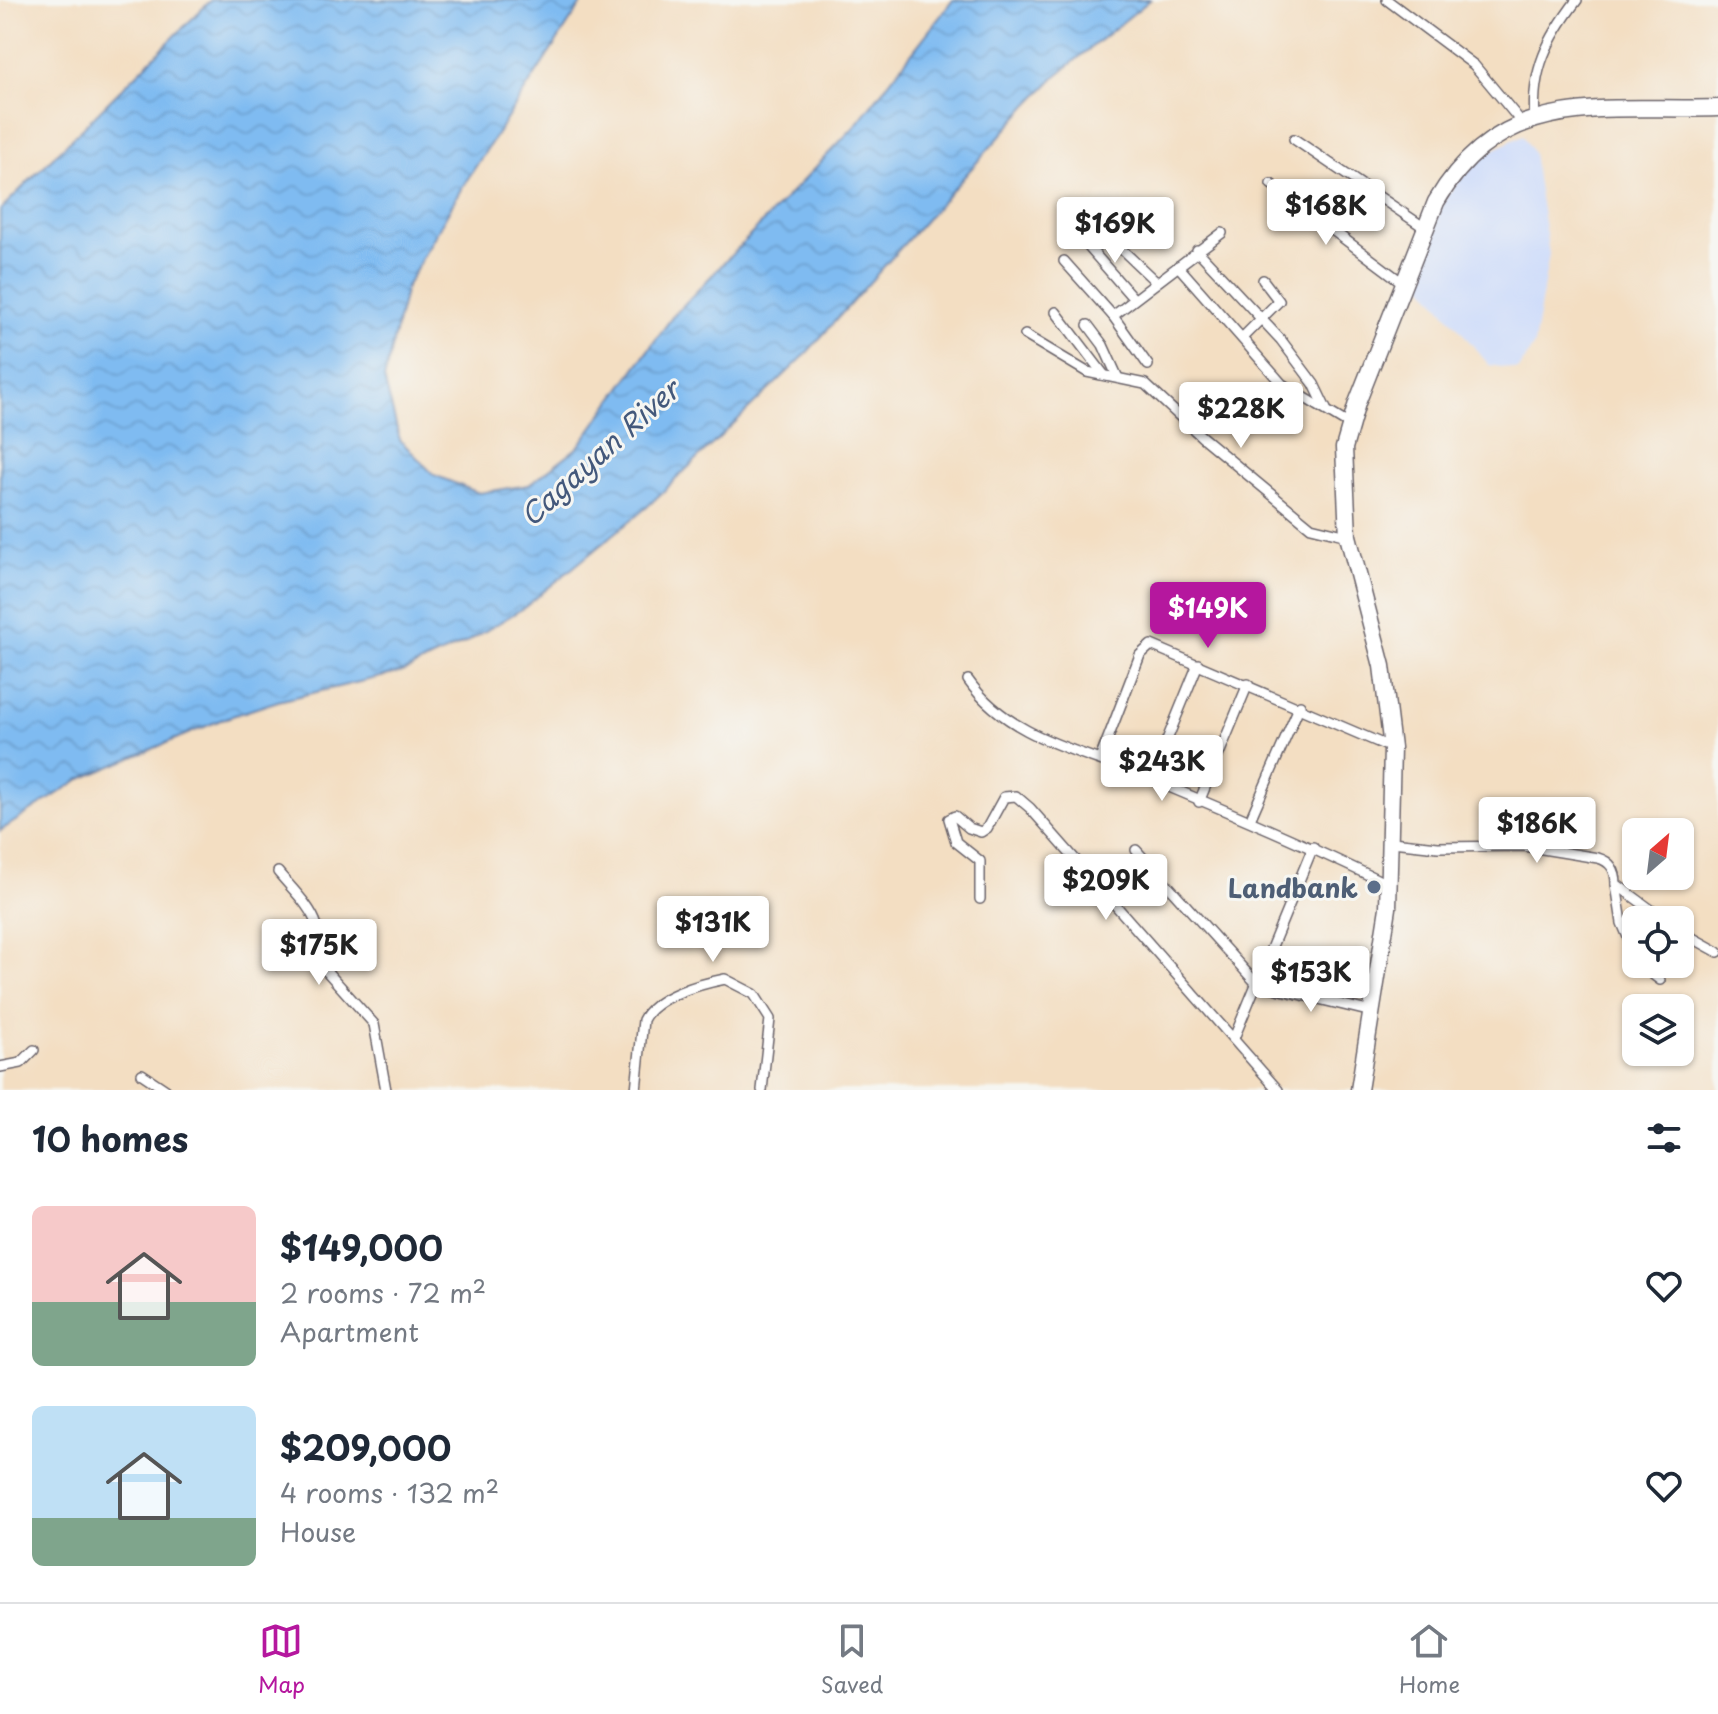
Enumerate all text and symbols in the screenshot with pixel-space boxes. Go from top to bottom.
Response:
pin: $168K [1270,179,1382,247]
text: $168K [1285,185,1367,224]
pin: $169K [1059,197,1171,265]
text: $169K [1075,203,1155,242]
water label: Cagayan River [510,366,691,535]
pin: $228K [1185,382,1297,450]
text: $228K [1197,388,1285,427]
pin: $149K [1152,582,1264,650]
text: $149K [1168,588,1248,627]
pin: $243K [1106,735,1218,803]
text: $243K [1119,741,1205,780]
pin: $186K [1481,797,1593,865]
text: $186K [1497,803,1577,842]
north arrow [1622,818,1694,890]
map controls [1622,818,1694,1066]
pin: $209K [1050,854,1162,922]
text: $209K [1062,860,1150,899]
place label: Landbank [1228,868,1358,907]
marker: Landbank [1365,878,1383,896]
pin: $131K [657,896,769,964]
text: $131K [675,902,751,941]
button: locate [1622,906,1694,978]
pin: $175K [263,919,375,987]
text: $175K [280,925,358,964]
pin: $153K [1255,946,1367,1014]
text: $153K [1270,952,1352,991]
button: layers [1622,994,1694,1066]
text: 10 homes [32,1112,188,1164]
icon: filters [1642,1116,1686,1160]
text: $149,000 [280,1221,443,1273]
icon: home [96,1238,192,1334]
icon: heart [1642,1264,1686,1308]
text: 2 rooms · 72 m² [280,1273,486,1312]
text: Apartment [280,1312,419,1351]
text: $209,000 [280,1421,451,1473]
icon: home [96,1438,192,1534]
icon: heart [1642,1464,1686,1508]
text: 4 rooms · 132 m² [280,1473,499,1512]
text: House [280,1512,356,1551]
tab: Map [258,1619,305,1700]
tab: Saved [821,1619,883,1700]
tab: Home [1399,1619,1460,1700]

